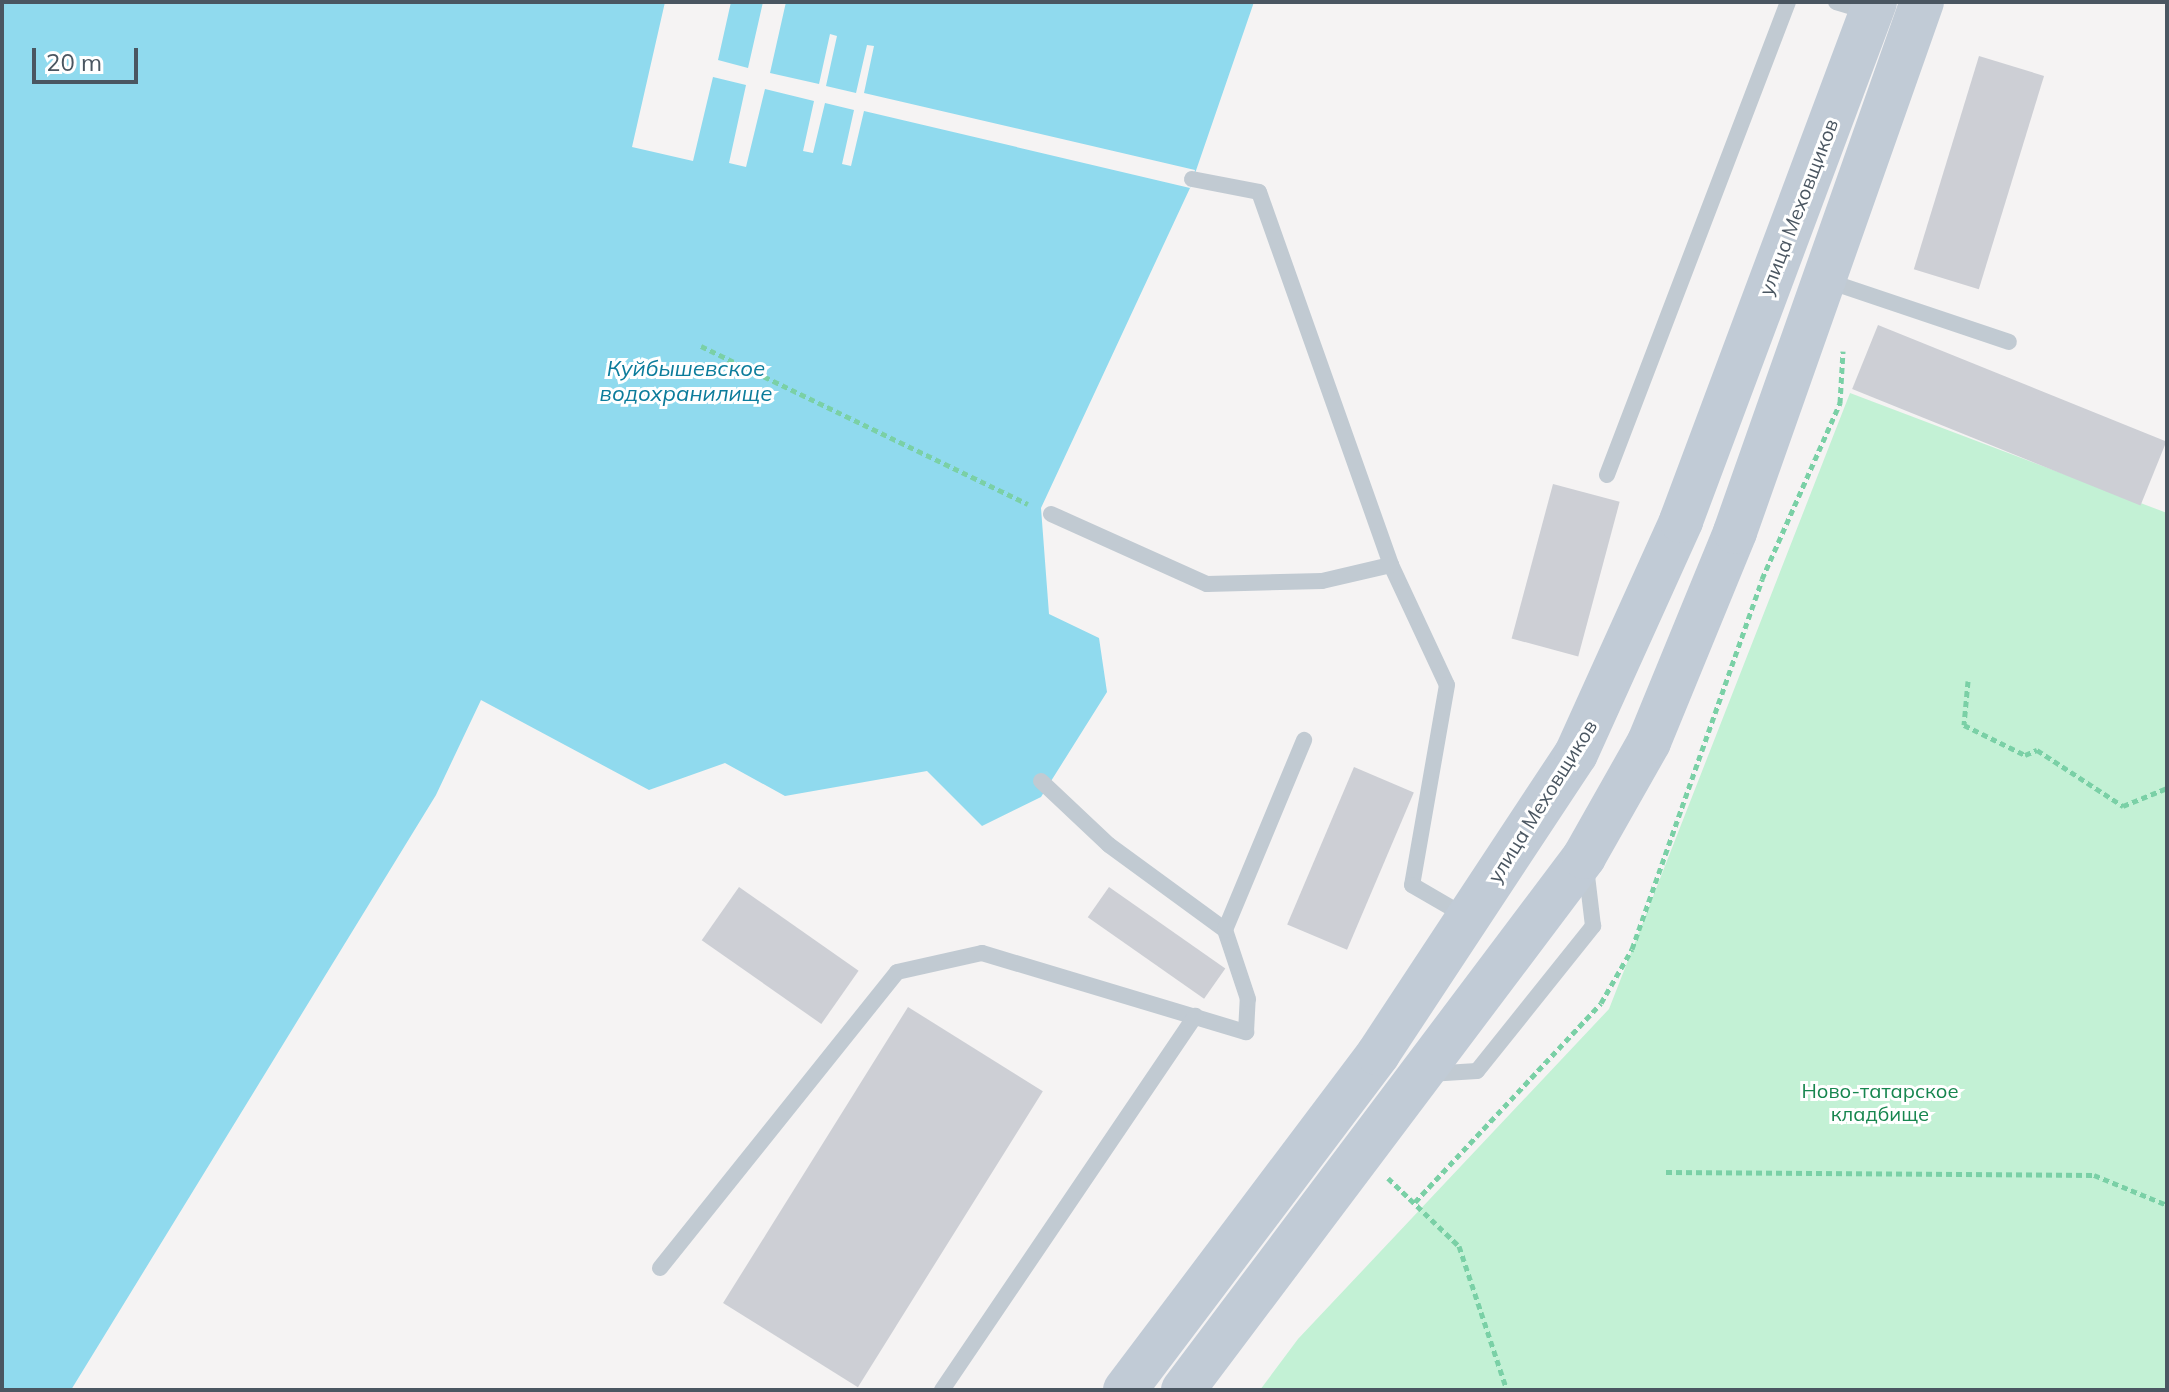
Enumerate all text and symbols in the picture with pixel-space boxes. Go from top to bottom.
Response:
scale bar [36,32,142,82]
text: 20 m [46,47,102,77]
street label: улица Меховщиков [1753,115,1843,299]
water label: Куйбышевское водохранилище [600,355,772,406]
street label: улица Меховщиков [1482,715,1602,887]
park label: Ново-татарское кладбище [1802,1079,1958,1126]

